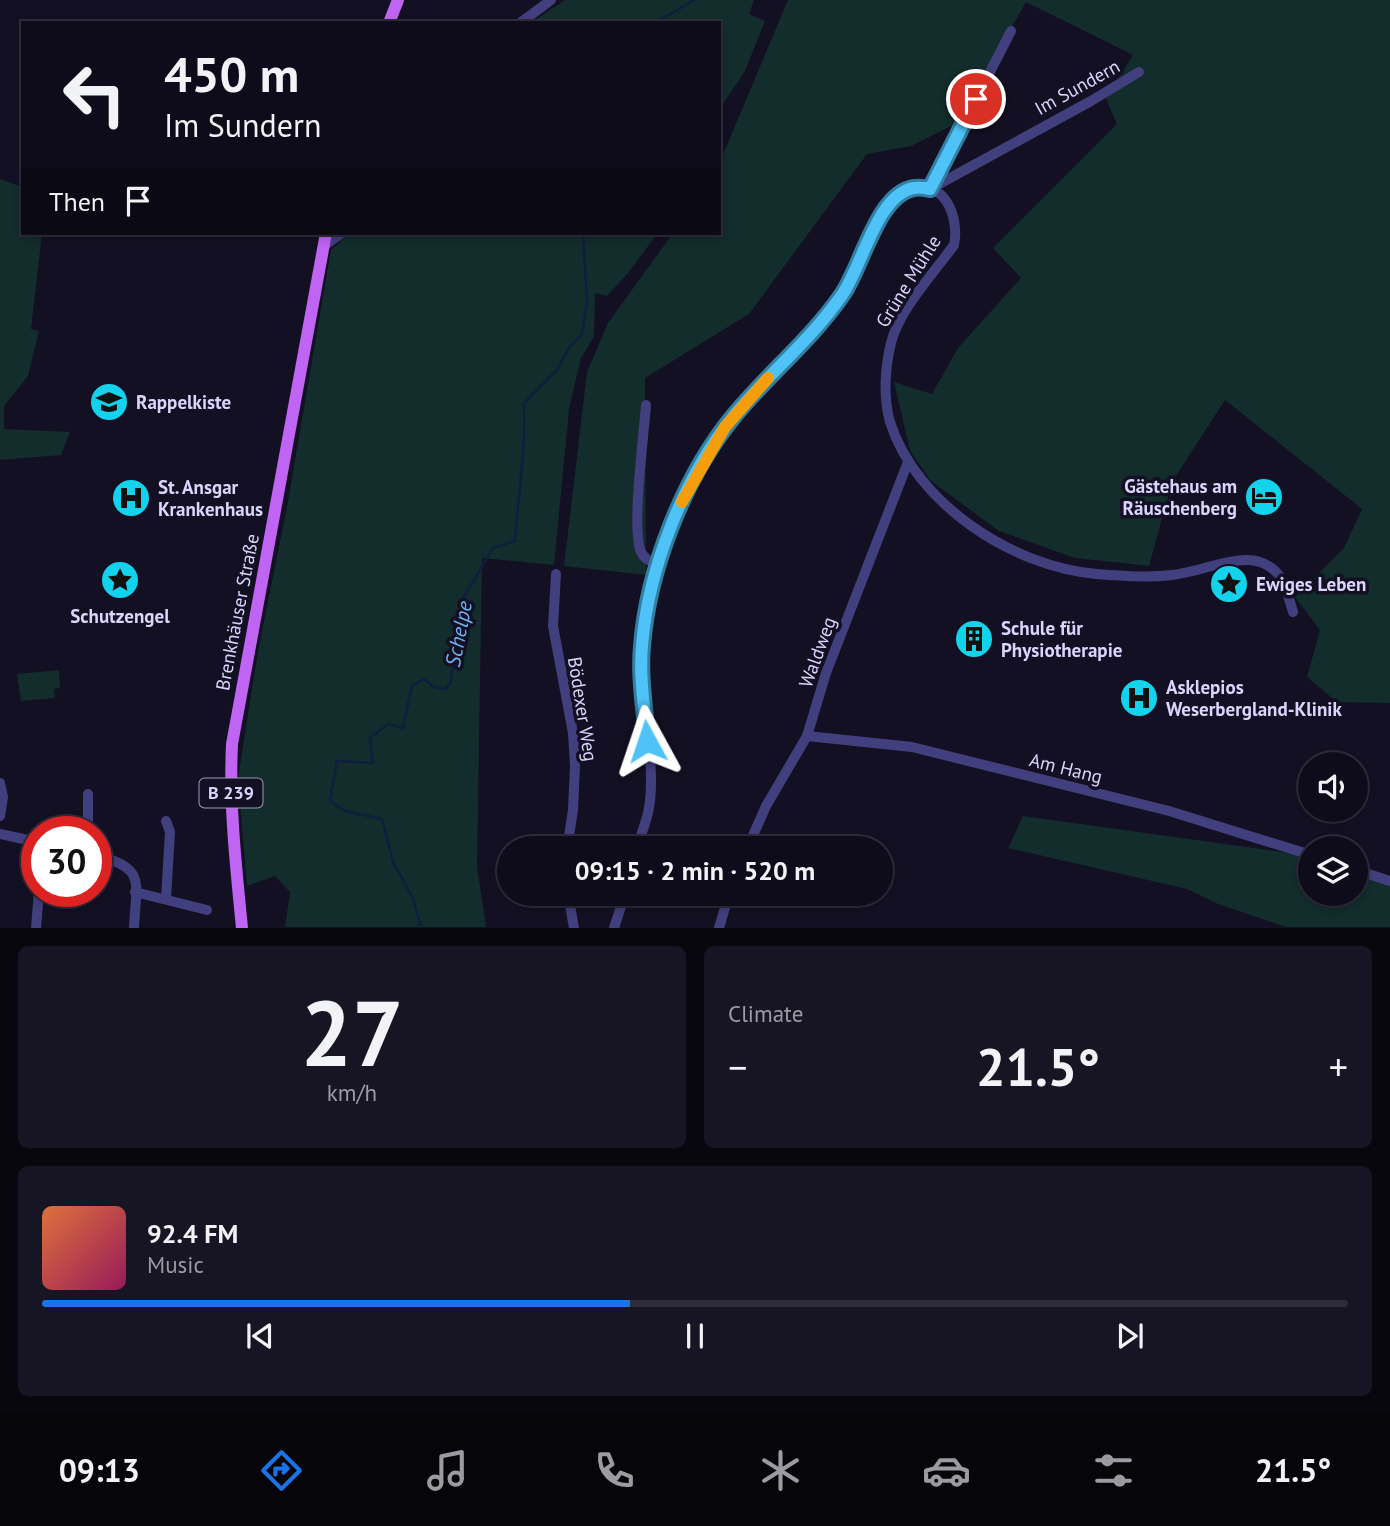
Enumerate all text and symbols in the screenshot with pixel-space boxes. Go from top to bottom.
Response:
text: 450 m [164,42,299,106]
icon: left [49,49,140,140]
street label: Im Sundern [1030,54,1124,120]
pin [946,69,1006,129]
icon: arrive [957,80,995,118]
text: Im Sundern [164,104,321,146]
icon: arrive [119,182,157,220]
text: Then [49,185,105,218]
street label: Grüne Mühle [870,230,946,332]
school or university icon: Rappelkiste [88,381,130,423]
place label: Rappelkiste [136,390,231,414]
place label: Gästehaus am Räuschenberg [1123,474,1237,520]
place label: St. Ansgar Krankenhaus [158,475,263,521]
hotel icon: Gästehaus am Räuschenberg [1243,476,1285,518]
hospital icon: St. Ansgar Krankenhaus [110,477,152,519]
street label: Brenkhäuser Straße [210,532,264,692]
place icon: Schutzengel [99,559,141,601]
place icon: Ewiges Leben [1208,563,1250,605]
place label: Ewiges Leben [1256,572,1366,596]
water label: Schelpe [439,599,478,669]
place label: Schutzengel [70,604,170,628]
street label: Waldweg [793,613,841,691]
place label: Schule für Physiotherapie [1001,616,1122,662]
building icon: Schule für Physiotherapie [953,618,995,660]
street label: Bödexer Weg [563,655,603,763]
place label: Asklepios Weserbergland-Klinik [1166,675,1342,721]
hospital icon: Asklepios Weserbergland-Klinik [1118,677,1160,719]
position arrow [610,704,684,778]
street label: Am Hang [1027,747,1105,789]
map controls [1298,752,1368,906]
button: sound [1298,752,1368,822]
road number: B 239 [200,778,262,808]
speed limit sign: 30 [21,816,112,907]
button: layers [1298,836,1368,906]
text: 09:15 · 2 min · 520 m [575,854,815,887]
text: 27 [300,973,404,1091]
text: Climate [728,999,803,1028]
text: 21.5° [976,1033,1100,1100]
text: − [728,1042,747,1091]
text: + [1329,1042,1348,1091]
text: km/h [327,1078,377,1107]
text: 92.4 FM [147,1217,238,1250]
text: Music [147,1250,204,1279]
icon: previous [241,1317,279,1355]
icon: pause [676,1317,714,1355]
icon: next [1111,1317,1149,1355]
icon: directions [257,1446,306,1495]
icon: music [423,1446,472,1495]
icon: phone [590,1446,639,1495]
icon: climate [756,1446,805,1495]
icon: car [922,1446,971,1495]
icon: filters [1089,1446,1138,1495]
text: 09:13 [59,1449,140,1491]
text: 21.5° [1255,1449,1331,1491]

